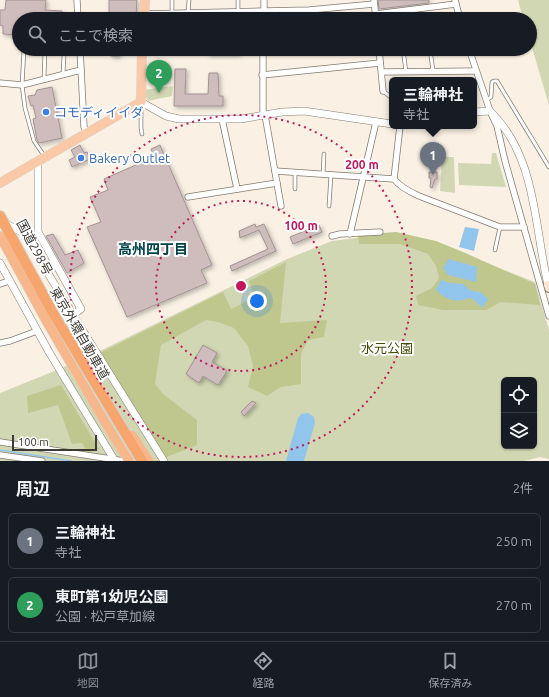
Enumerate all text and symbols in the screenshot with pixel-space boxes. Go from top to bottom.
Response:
search box [12,12,537,56]
icon: search [26,23,48,45]
text: ここで検索 [58,27,133,44]
pin: 2 [146,60,172,93]
popup [389,77,477,129]
text: 三輪神社 [403,86,463,103]
place label: コモディイイダ [54,105,144,119]
marker: コモディイイダ [41,107,51,117]
text: 寺社 [403,107,429,121]
pin: 1 [420,142,446,175]
place label: Bakery Outlet [89,151,170,165]
marker: Bakery Outlet [76,153,86,163]
text: 200 m [345,158,379,171]
street label: 国道298号 [15,217,55,277]
text: 100 m [284,219,318,232]
district label: 高州四丁目 [118,241,188,257]
centre of rings [234,279,248,293]
street label: 東京外環自動車道 [48,284,112,382]
your location [247,291,267,311]
park label: 水元公園 [361,341,413,355]
map controls [501,377,537,449]
button: locate [501,377,537,413]
button: layers [501,413,537,449]
scale bar [12,433,97,452]
text: 100 m [18,436,49,448]
text: 周辺 [16,479,50,498]
text: 2件 [513,481,533,495]
text: 三輪神社 [55,524,115,541]
text: 1 [26,534,34,548]
text: 250 m [496,534,532,548]
text: 寺社 [55,545,81,559]
text: 東町第1幼児公園 [55,588,168,605]
text: 2 [26,598,34,612]
text: 270 m [496,598,532,612]
text: 公園 · 松戸草加線 [55,609,155,623]
tab: 地図 [77,650,99,690]
tab: 経路 [252,650,274,690]
tab: 保存済み [428,650,472,690]

